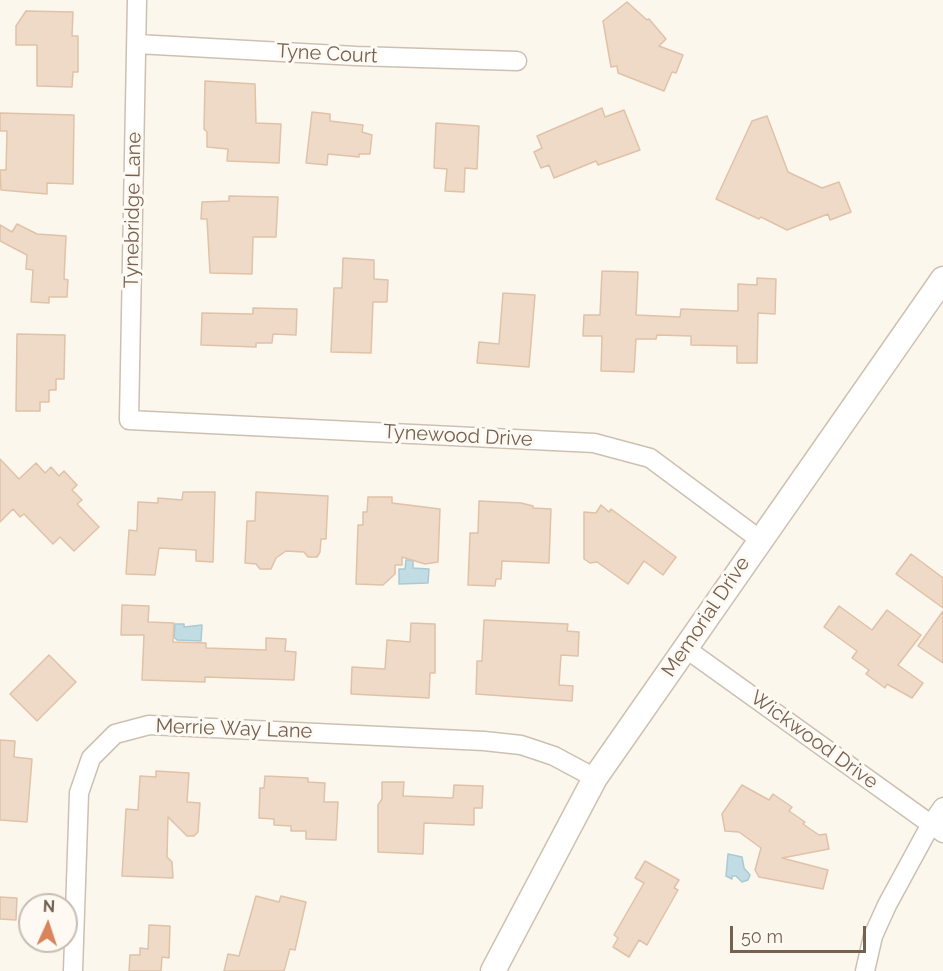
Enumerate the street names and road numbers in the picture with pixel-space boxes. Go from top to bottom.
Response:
street label: Tyne Court [276,39,378,69]
street label: Tynebridge Lane [120,132,146,288]
street label: Tynewood Drive [383,420,533,452]
street label: Memorial Drive [657,552,755,682]
street label: Wickwood Drive [746,686,882,794]
street label: Merrie Way Lane [155,714,313,744]

